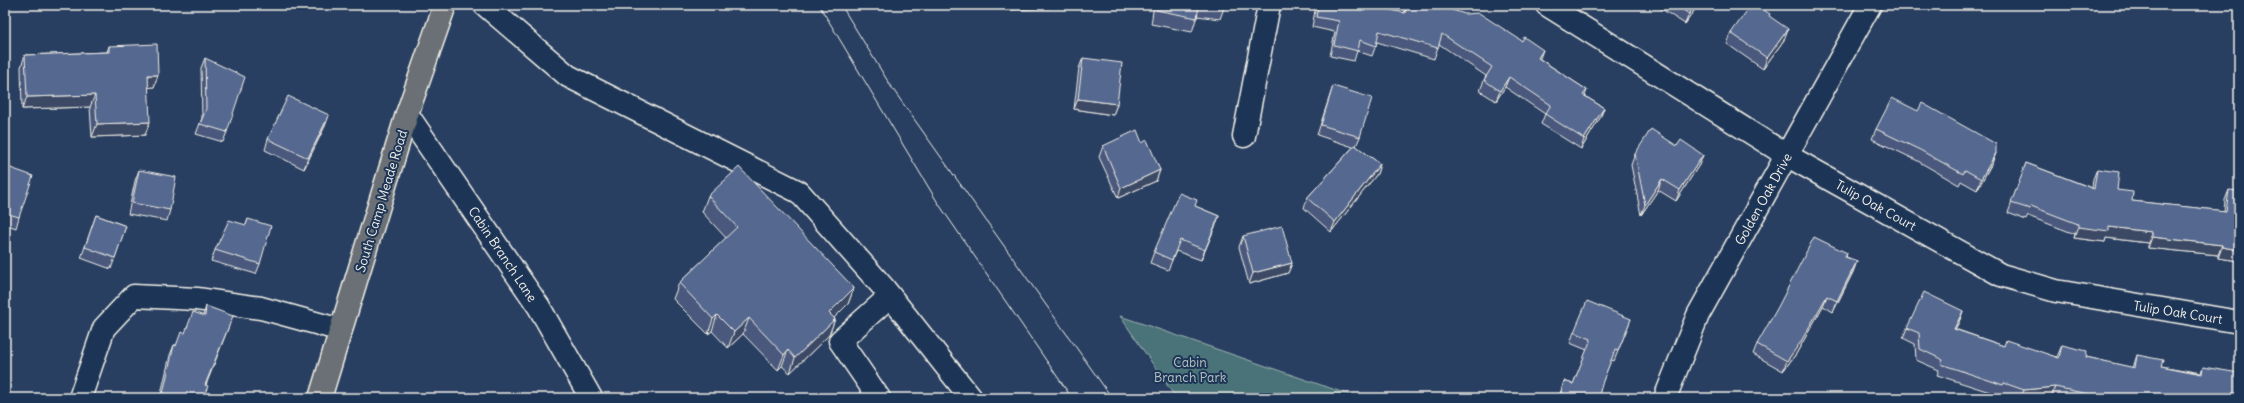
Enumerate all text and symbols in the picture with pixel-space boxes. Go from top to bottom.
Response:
street label: South Camp Meade Road [352,128,411,274]
street label: Golden Oak Drive [1731,150,1796,248]
street label: Tulip Oak Court [1832,176,1920,235]
street label: Cabin Branch Lane [464,203,541,305]
street label: Tulip Oak Court [2132,297,2224,328]
park label: Cabin Branch Park [1154,354,1227,386]

